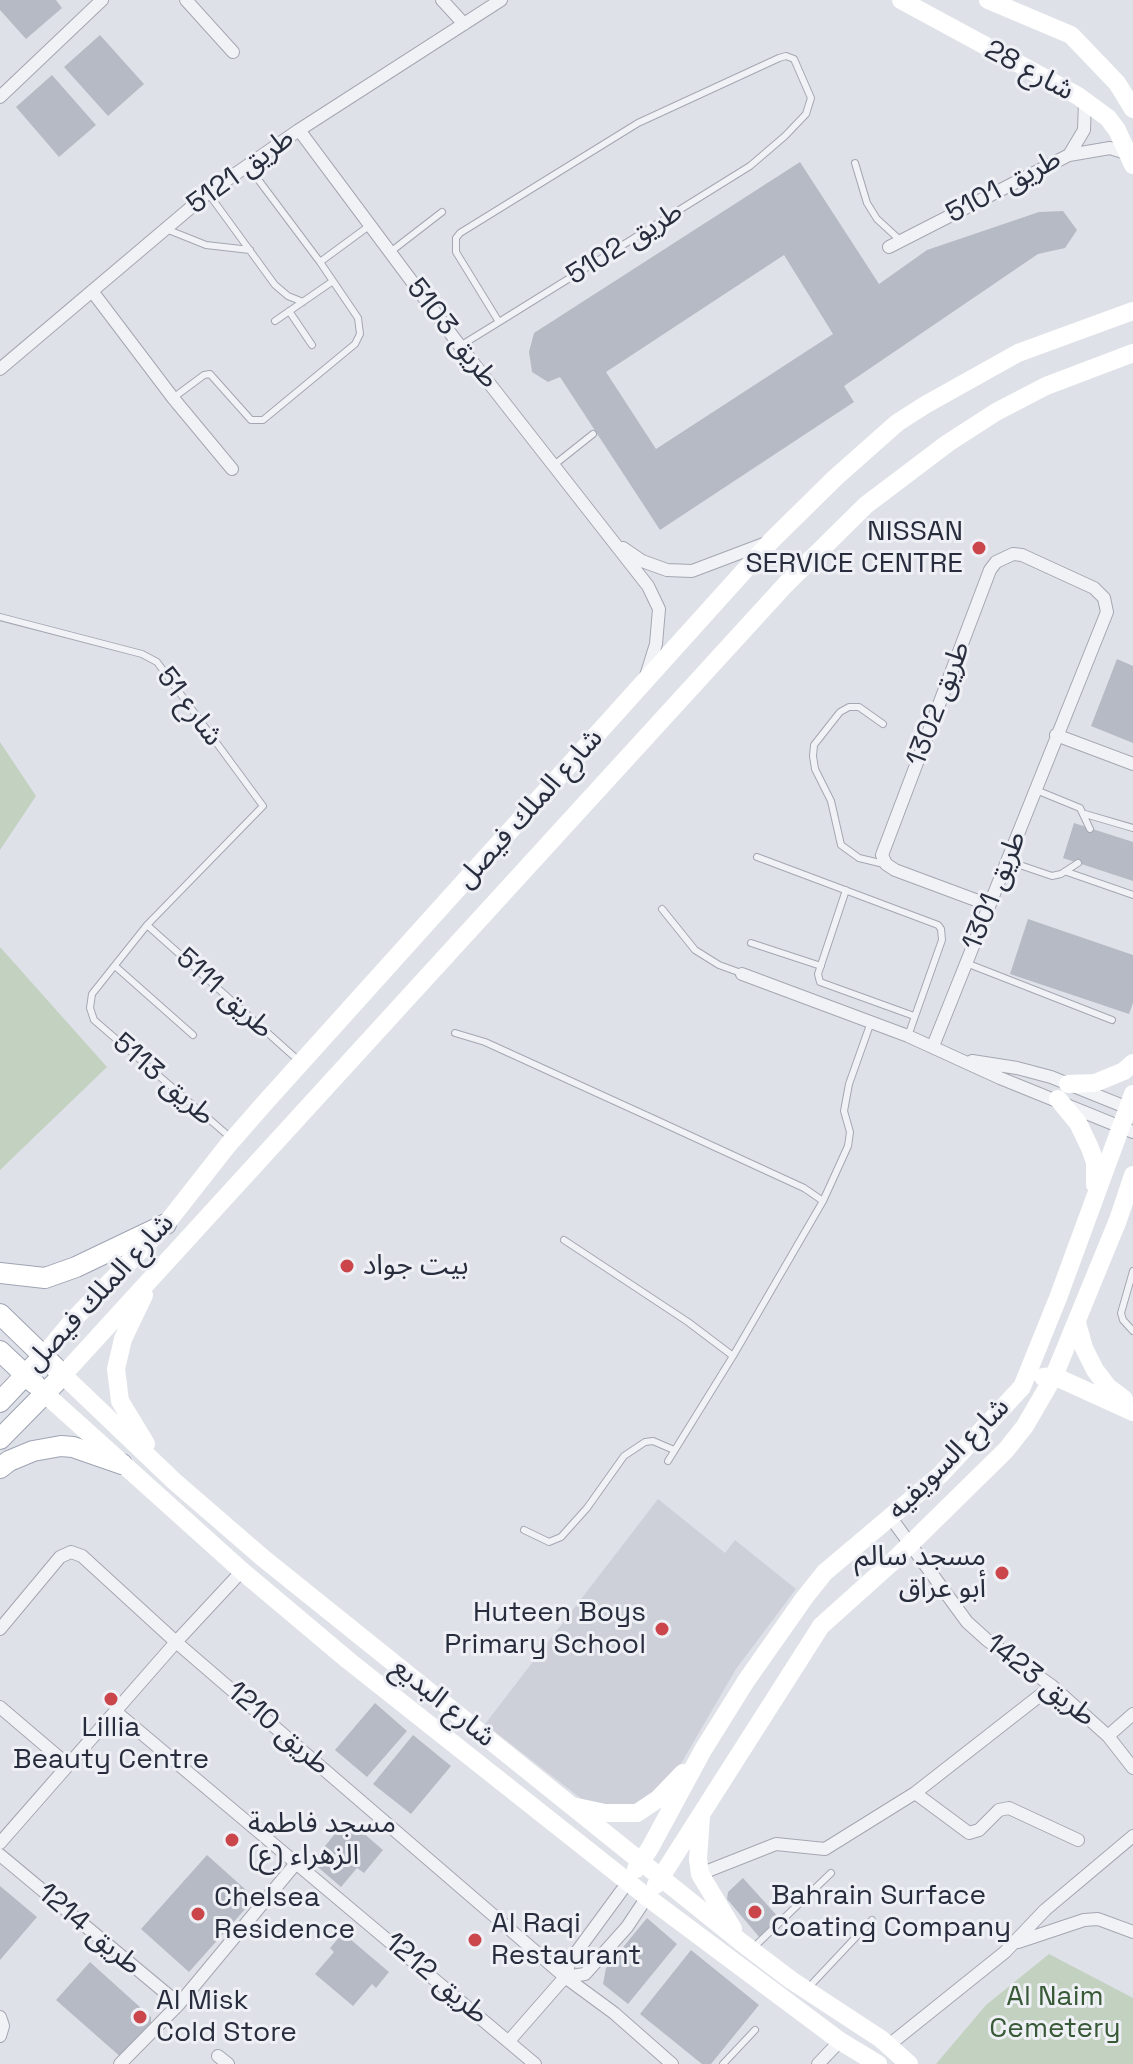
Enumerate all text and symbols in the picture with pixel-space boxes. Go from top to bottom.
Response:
street label: شارع 28 [979,34,1079,108]
street label: طريق 5121 [181,122,301,222]
street label: طريق 5101 [941,143,1067,231]
street label: طريق 5102 [561,195,689,293]
street label: طريق 5103 [399,272,505,396]
place label: NISSAN SERVICE CENTRE [745,515,963,581]
marker: NISSAN SERVICE CENTRE [970,539,988,557]
street label: طريق 1302 [900,637,978,771]
street label: شارع 51 [149,661,229,753]
street label: شارع الملك فيصل [450,722,610,896]
street label: طريق 1301 [956,826,1034,956]
street label: طريق 5111 [169,942,279,1046]
street label: طريق 5113 [105,1027,221,1133]
street label: شارع الملك فيصل [18,1207,182,1379]
place label: بيت جواد [363,1249,469,1283]
marker: بيت جواد [338,1257,356,1275]
street label: شارع السويفيه [881,1391,1017,1527]
place label: مسجد سالم أبو عراق [854,1540,986,1606]
marker: مسجد سالم أبو عراق [993,1564,1011,1582]
place label: Huteen Boys Primary School [444,1596,646,1662]
marker: Huteen Boys Primary School [653,1620,671,1638]
street label: طريق 1423 [978,1628,1102,1734]
street label: شارع البديع [384,1651,502,1755]
street label: طريق 1210 [220,1675,336,1783]
marker: Lillia Beauty Centre [102,1690,120,1708]
place label: Lillia Beauty Centre [13,1711,209,1777]
place label: مسجد فاطمة الزهراء (ع) [248,1807,396,1873]
marker: مسجد فاطمة الزهراء (ع) [223,1831,241,1849]
street label: طريق 1214 [30,1877,148,1983]
place label: Bahrain Surface Coating Company [771,1879,1011,1945]
place label: Chelsea Residence [214,1881,355,1947]
marker: Bahrain Surface Coating Company [746,1903,764,1921]
marker: Chelsea Residence [189,1905,207,1923]
place label: Al Raqi Restaurant [491,1907,641,1973]
street label: طريق 1212 [377,1926,495,2032]
marker: Al Raqi Restaurant [466,1931,484,1949]
park label: Al Naim Cemetery [989,1980,1121,2046]
place label: Al Misk Cold Store [156,1984,297,2050]
marker: Al Misk Cold Store [131,2008,149,2026]

